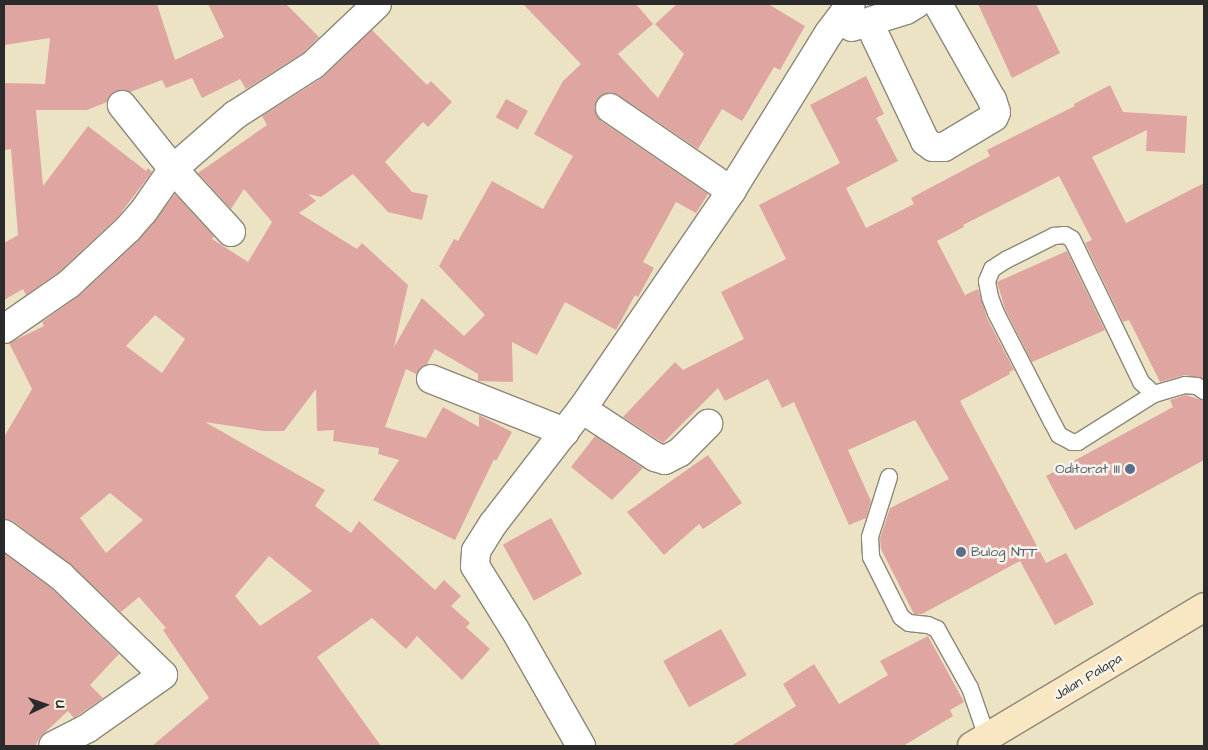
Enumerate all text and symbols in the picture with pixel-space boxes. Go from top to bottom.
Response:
place label: Oditorat III [1055,461,1120,477]
marker: Oditorat III [1124,463,1136,475]
place label: Bulog NTT [971,544,1037,560]
marker: Bulog NTT [955,546,967,558]
street label: Jalan Palapa [1051,650,1125,704]
north arrow [20,680,70,730]
text: U [50,700,70,709]

